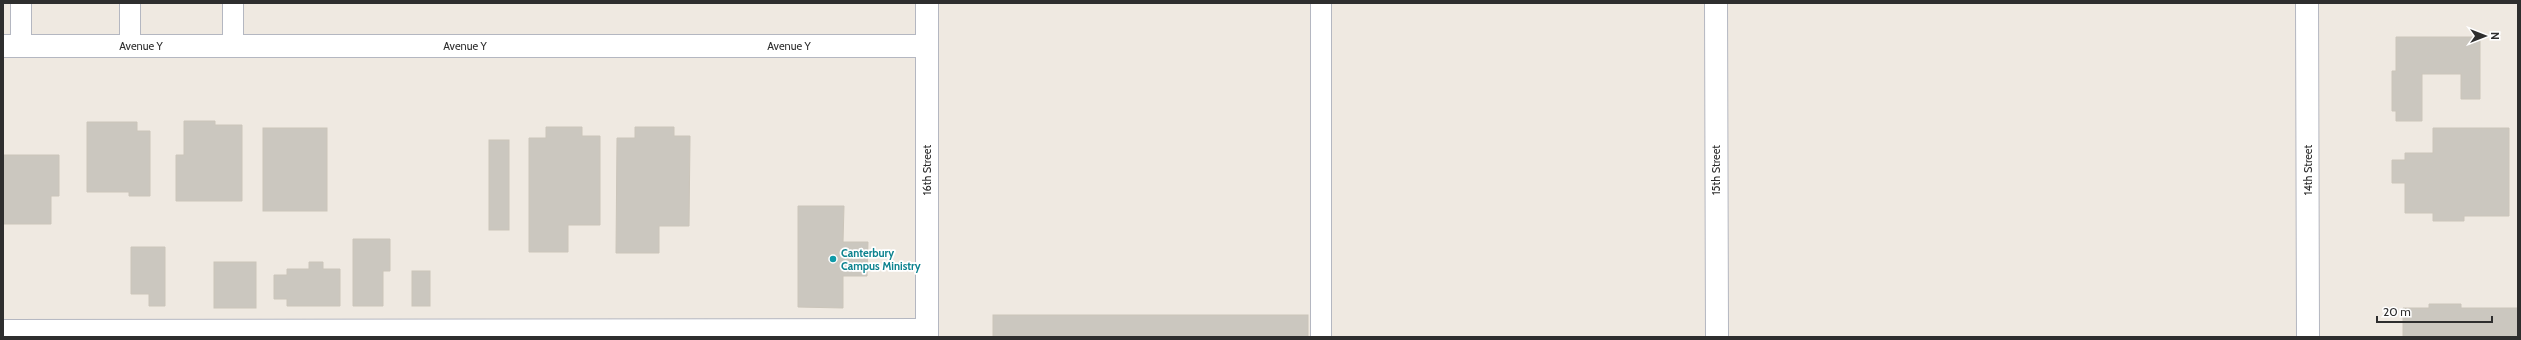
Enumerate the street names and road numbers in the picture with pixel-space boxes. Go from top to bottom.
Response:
street label: Avenue Y [119,39,164,53]
street label: Avenue Y [443,39,488,53]
street label: Avenue Y [767,39,812,53]
street label: 16th Street [920,145,934,195]
street label: 15th Street [1709,145,1723,195]
street label: 14th Street [2301,145,2315,195]

